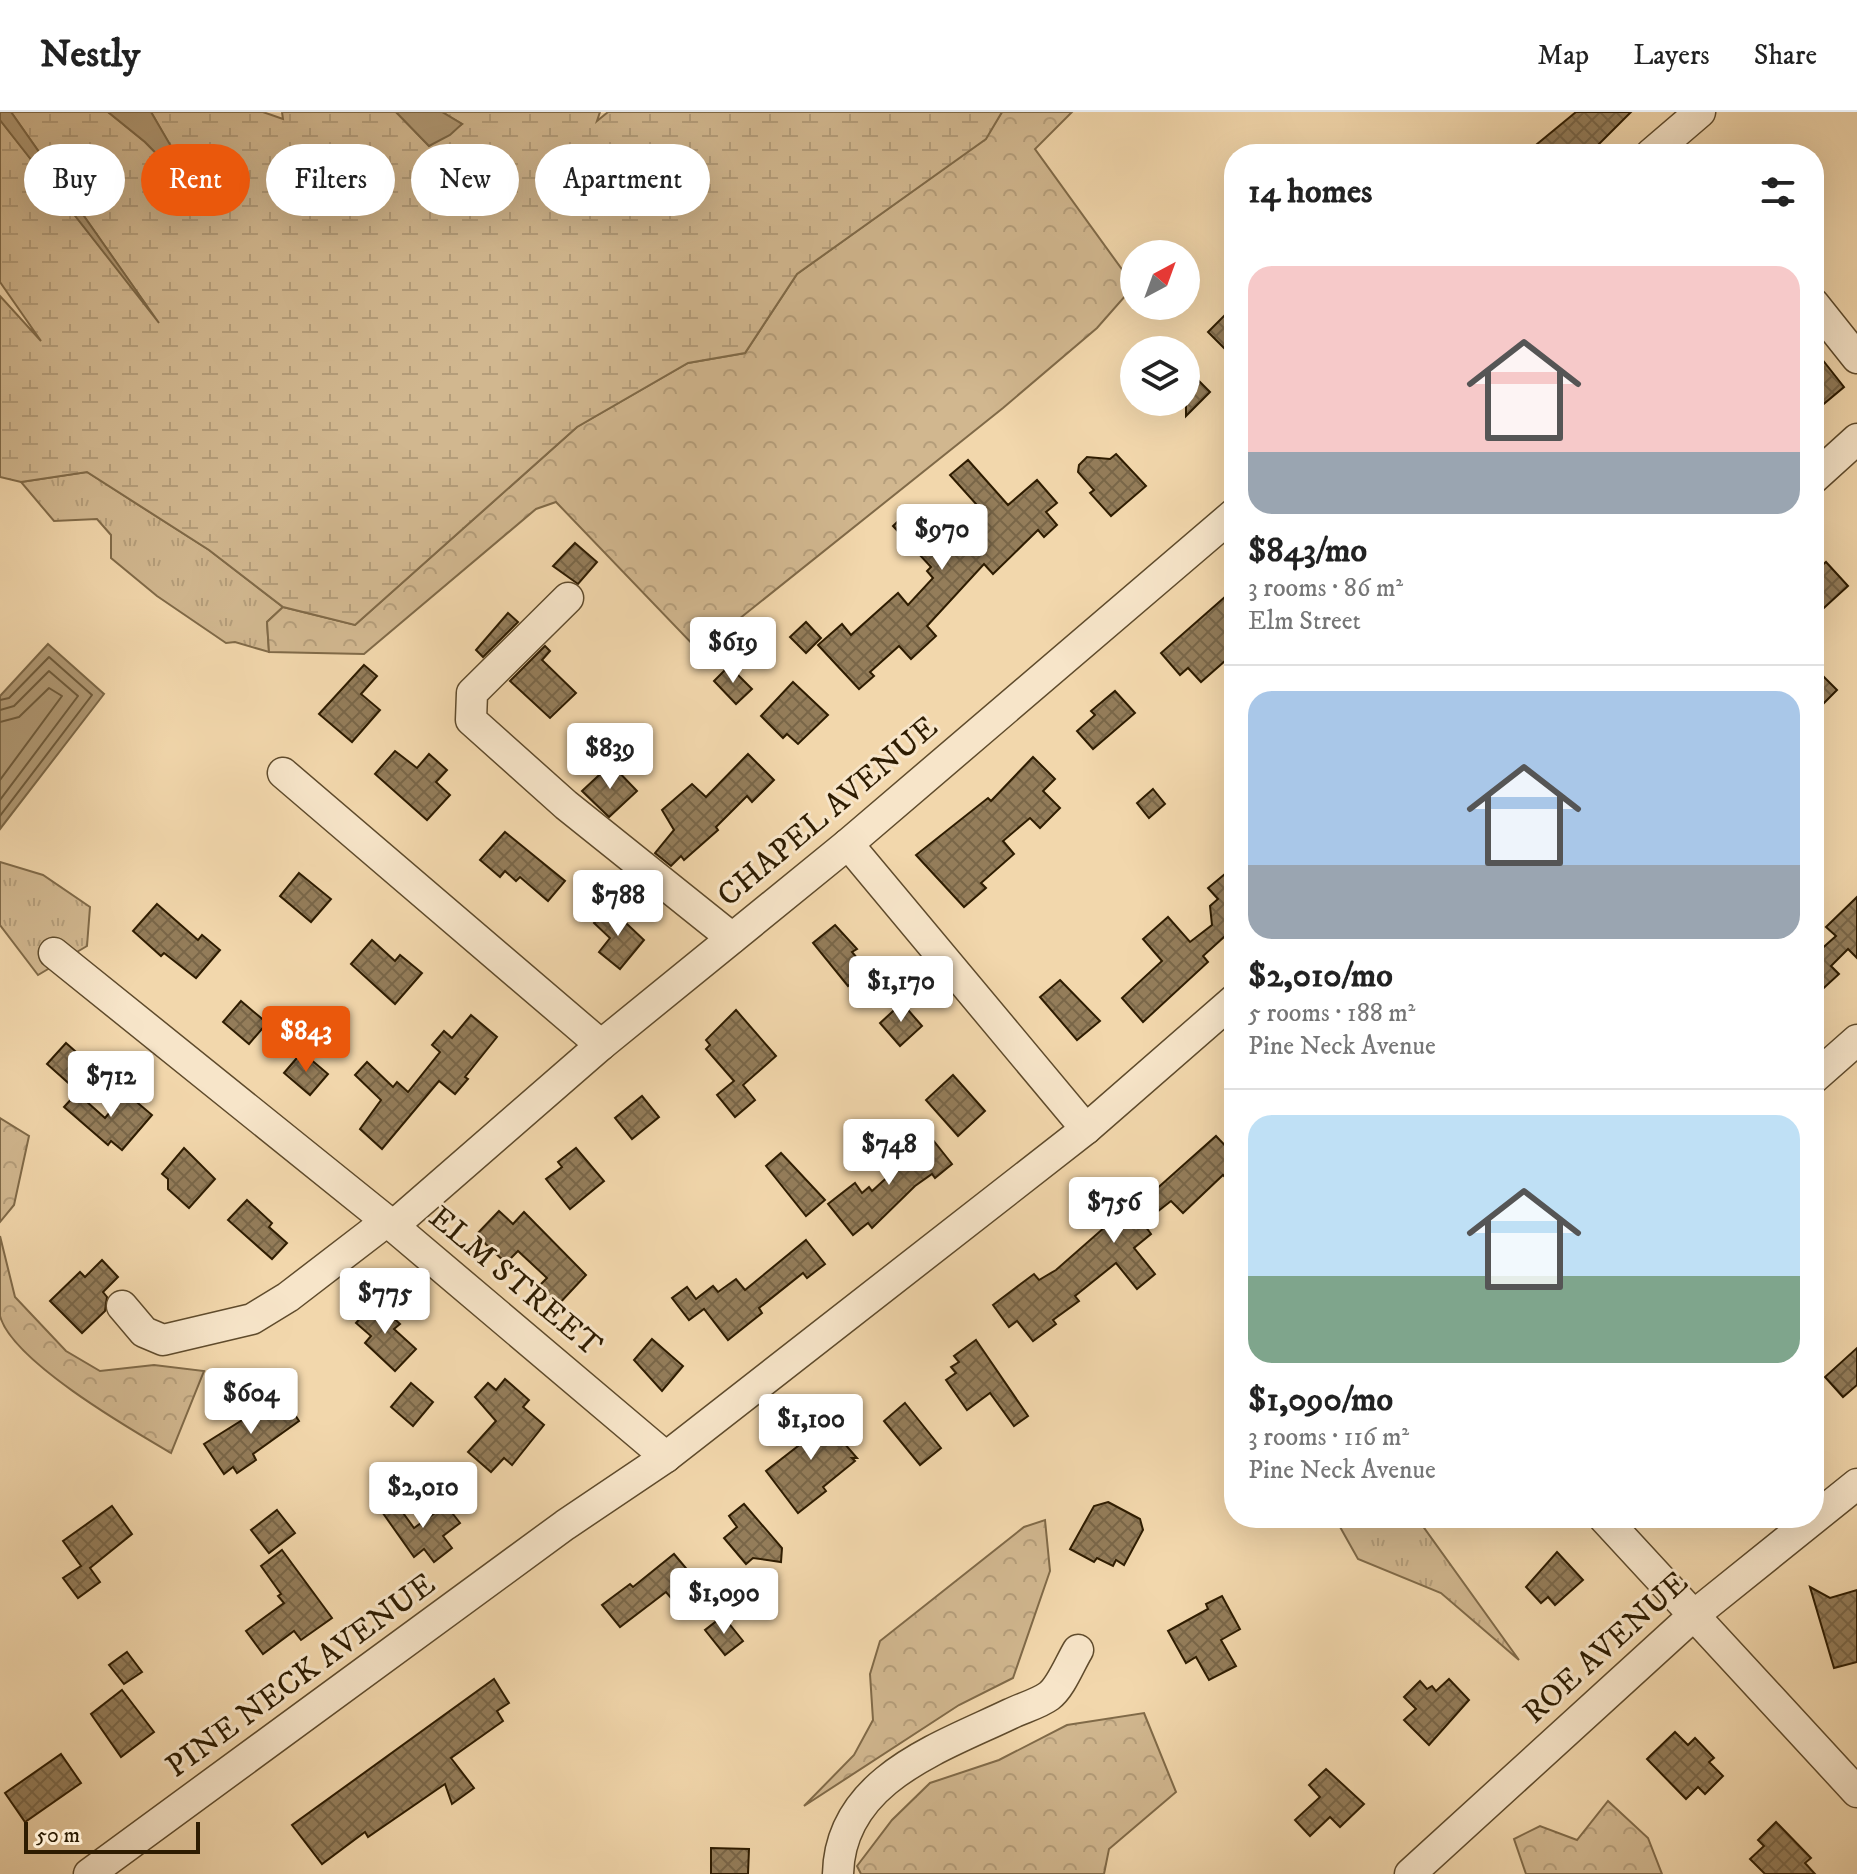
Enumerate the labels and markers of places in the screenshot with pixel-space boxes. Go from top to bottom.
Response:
pin: $970 [895,504,989,572]
pin: $619 [686,617,780,685]
pin: $839 [563,723,657,791]
pin: $788 [571,870,665,938]
pin: $1,170 [836,956,966,1024]
pin: $843 [259,1006,353,1074]
pin: $712 [64,1051,158,1119]
pin: $748 [842,1119,936,1187]
pin: $756 [1067,1177,1161,1245]
pin: $775 [338,1268,432,1336]
pin: $604 [204,1368,298,1436]
pin: $1,100 [746,1394,876,1462]
pin: $2,010 [358,1462,488,1530]
pin: $1,090 [659,1568,789,1636]

